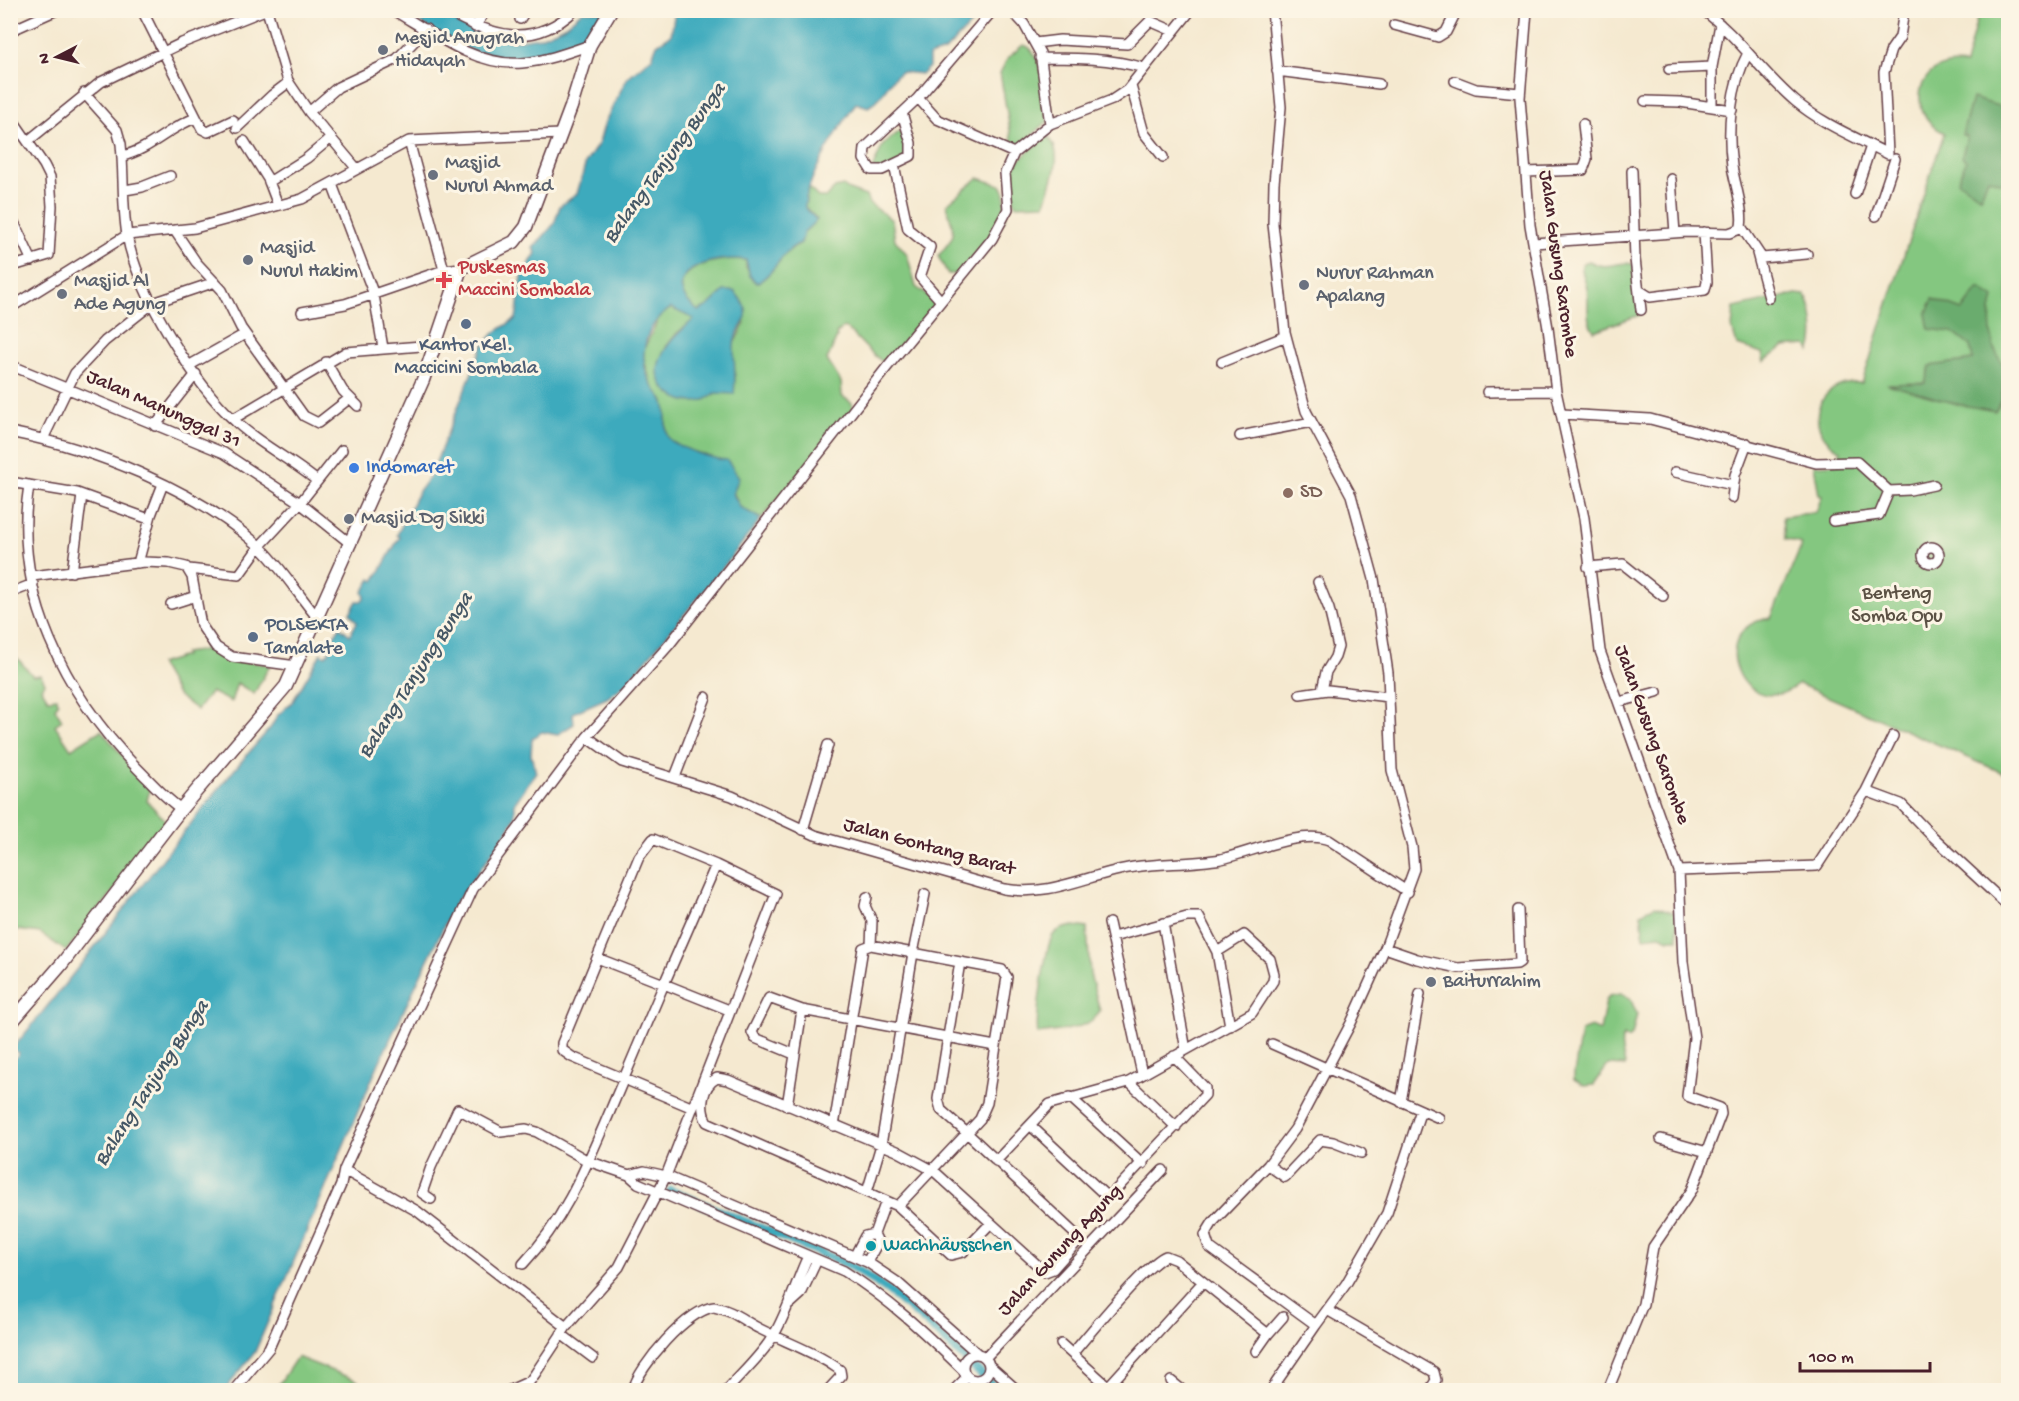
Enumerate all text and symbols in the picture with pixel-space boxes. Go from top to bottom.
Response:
north arrow [27,27,87,87]
place label: Mesjid Anugrah Hidayah [395,28,524,74]
marker: Mesjid Anugrah Hidayah [376,43,390,57]
text: N [35,52,56,65]
water label: Balang Tanjung Bunga [599,78,733,249]
place label: Masjid Nurul Ahmad [445,153,555,199]
marker: Masjid Nurul Ahmad [426,168,440,182]
street label: Jalan Gusung Sarombe [1532,169,1582,360]
place label: Masjid Nurul Hakim [260,238,358,284]
marker: Masjid Nurul Hakim [241,253,255,267]
place label: Puskesmas Maccini Sombala [457,257,591,303]
place label: Nurur Rahman Apalang [1316,263,1434,309]
place label: Masjid Al Ade Agung [74,271,166,317]
marker: Puskesmas Maccini Sombala [435,271,453,289]
marker: Nurur Rahman Apalang [1297,278,1311,292]
marker: Masjid Al Ade Agung [55,287,69,301]
marker: Kantor Kel. Maccicini Sombala [459,317,473,331]
place label: Kantor Kel. Maccicini Sombala [394,335,539,381]
street label: Jalan Manunggal 31 [82,366,244,454]
place label: Indomaret [366,457,455,480]
marker: Indomaret [347,461,361,475]
place label: SD [1300,482,1323,505]
marker: SD [1281,486,1295,500]
place label: Masjid Dg Sikki [361,508,485,531]
marker: Masjid Dg Sikki [342,512,356,526]
park label: Benteng Somba Opu [1851,583,1943,629]
water label: Balang Tanjung Bunga [354,587,481,763]
place label: POLSEKTA Tamalate [264,615,349,661]
marker: POLSEKTA Tamalate [246,630,260,644]
street label: Jalan Gusung Sarombe [1608,642,1694,828]
street label: Jalan Gontang Barat [841,814,1019,882]
place label: Baiturrahim [1442,971,1541,994]
marker: Baiturrahim [1424,975,1438,989]
water label: Balang Tanjung Bunga [90,995,217,1171]
street label: Jalan Gunung Agung [994,1180,1128,1322]
place label: Wachhäusschen [883,1235,1012,1258]
marker: Wachhäusschen [864,1239,878,1253]
scale bar [1800,1335,1930,1373]
text: 100 m [1808,1348,1854,1369]

